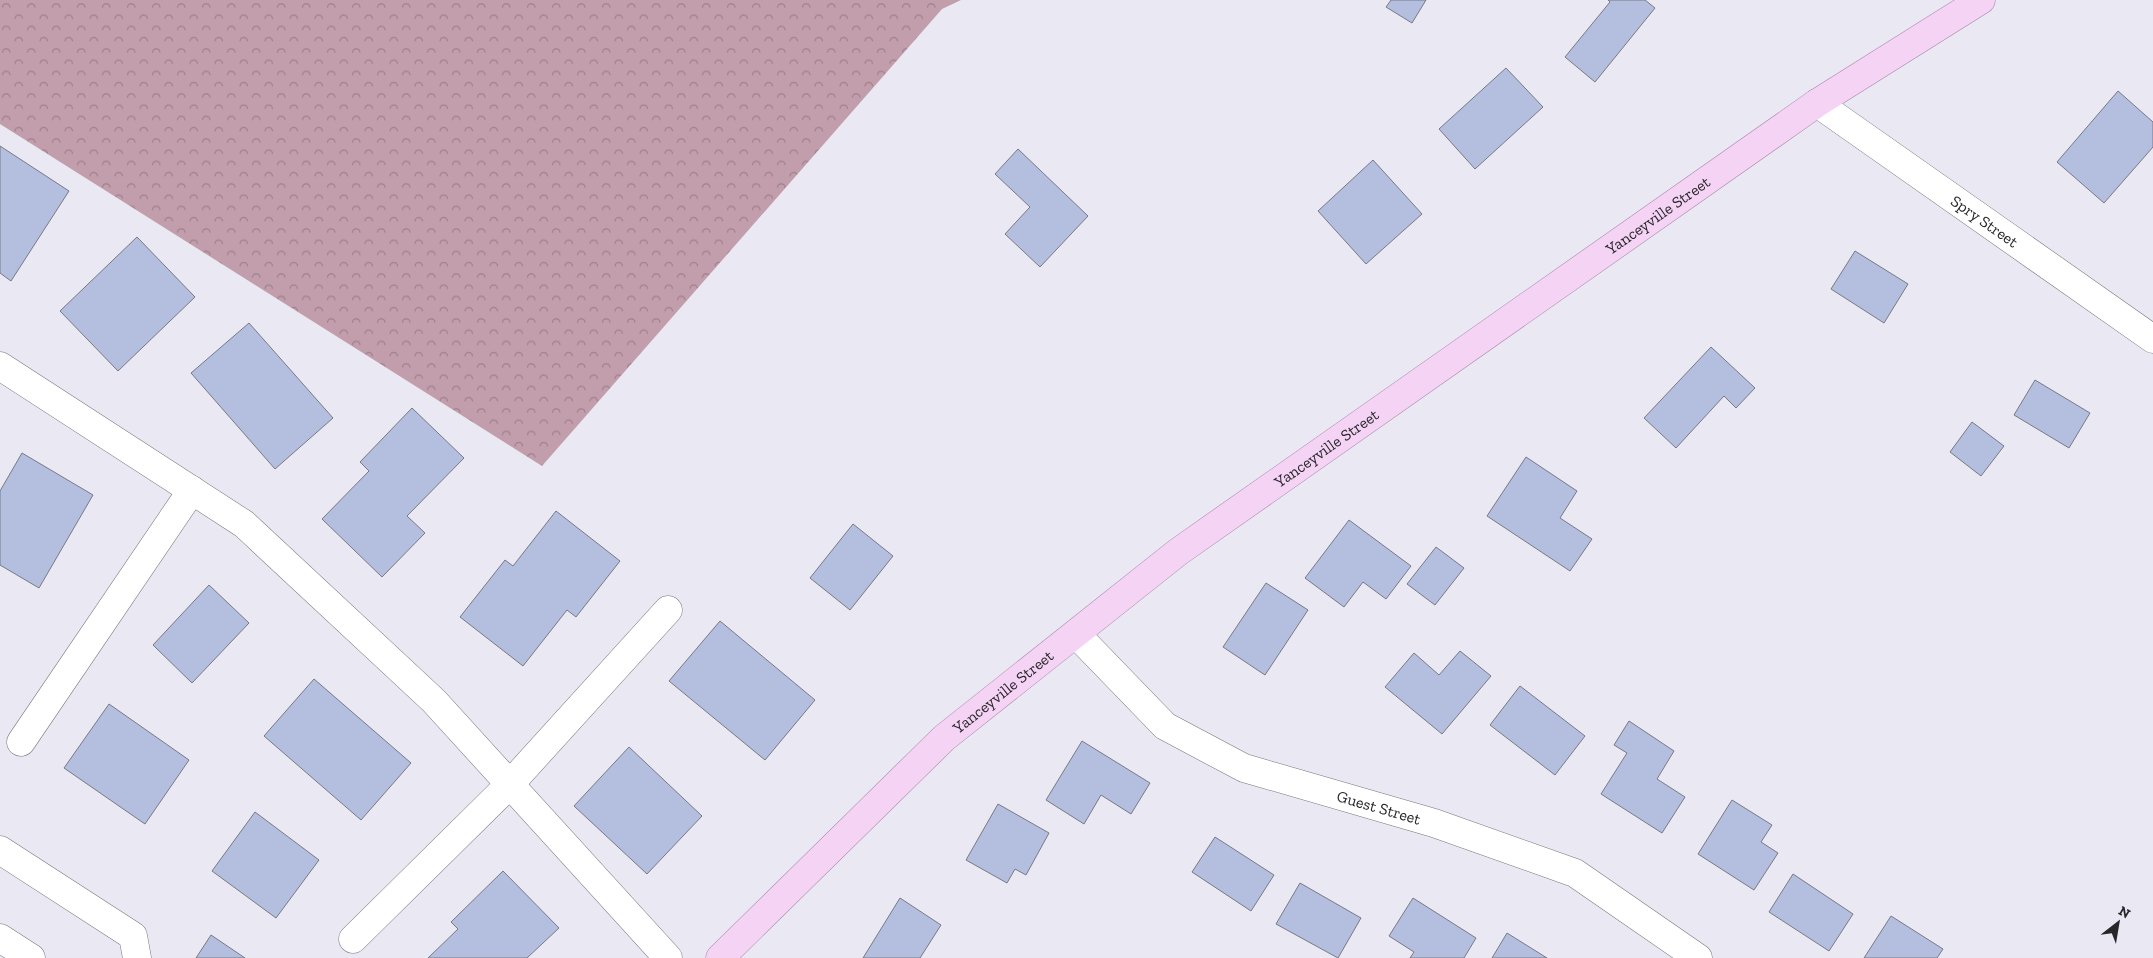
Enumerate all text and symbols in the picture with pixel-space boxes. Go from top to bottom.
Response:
street label: Yanceyville Street [1601,172,1713,259]
street label: Spry Street [1947,191,2022,251]
street label: Yanceyville Street [1270,405,1382,492]
street label: Yanceyville Street [948,646,1057,738]
street label: Guest Street [1335,786,1423,828]
north arrow [2093,898,2143,948]
text: N [2115,902,2134,922]

